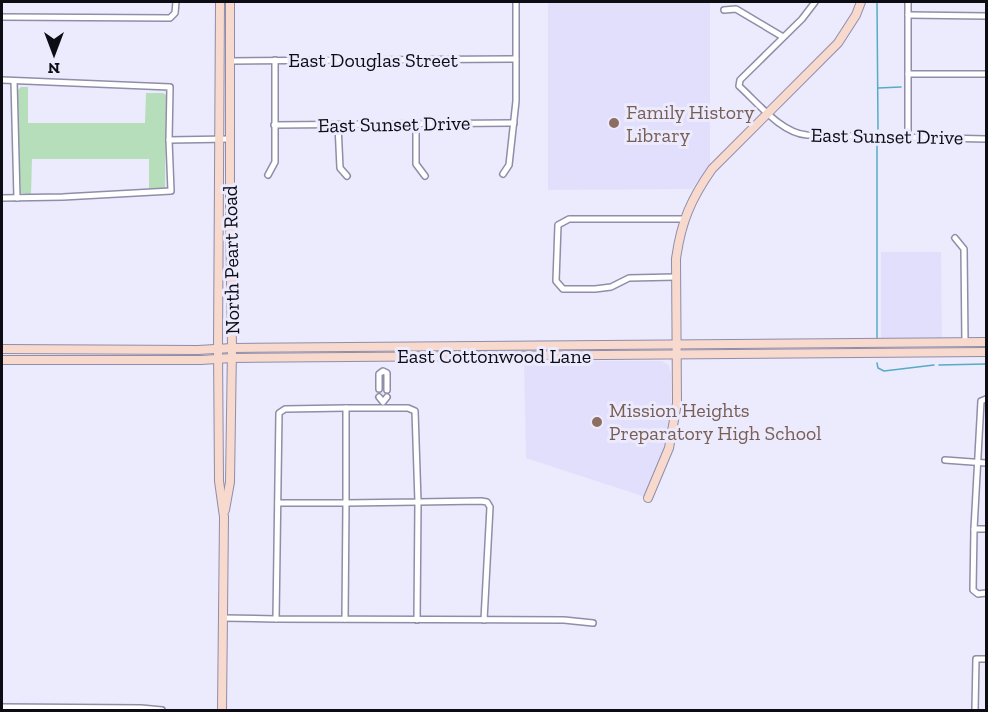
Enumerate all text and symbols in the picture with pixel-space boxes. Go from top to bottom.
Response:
north arrow [24,24,84,84]
street label: East Douglas Street [288,48,458,72]
text: N [48,59,60,78]
place label: Family History Library [626,100,755,147]
street label: East Sunset Drive [317,111,471,137]
marker: Family History Library [607,116,621,130]
street label: East Sunset Drive [810,123,964,149]
street label: North Peart Road [218,185,244,335]
street label: East Cottonwood Lane [397,344,591,368]
place label: Mission Heights Preparatory High School [609,398,822,445]
marker: Mission Heights Preparatory High School [590,415,604,429]

